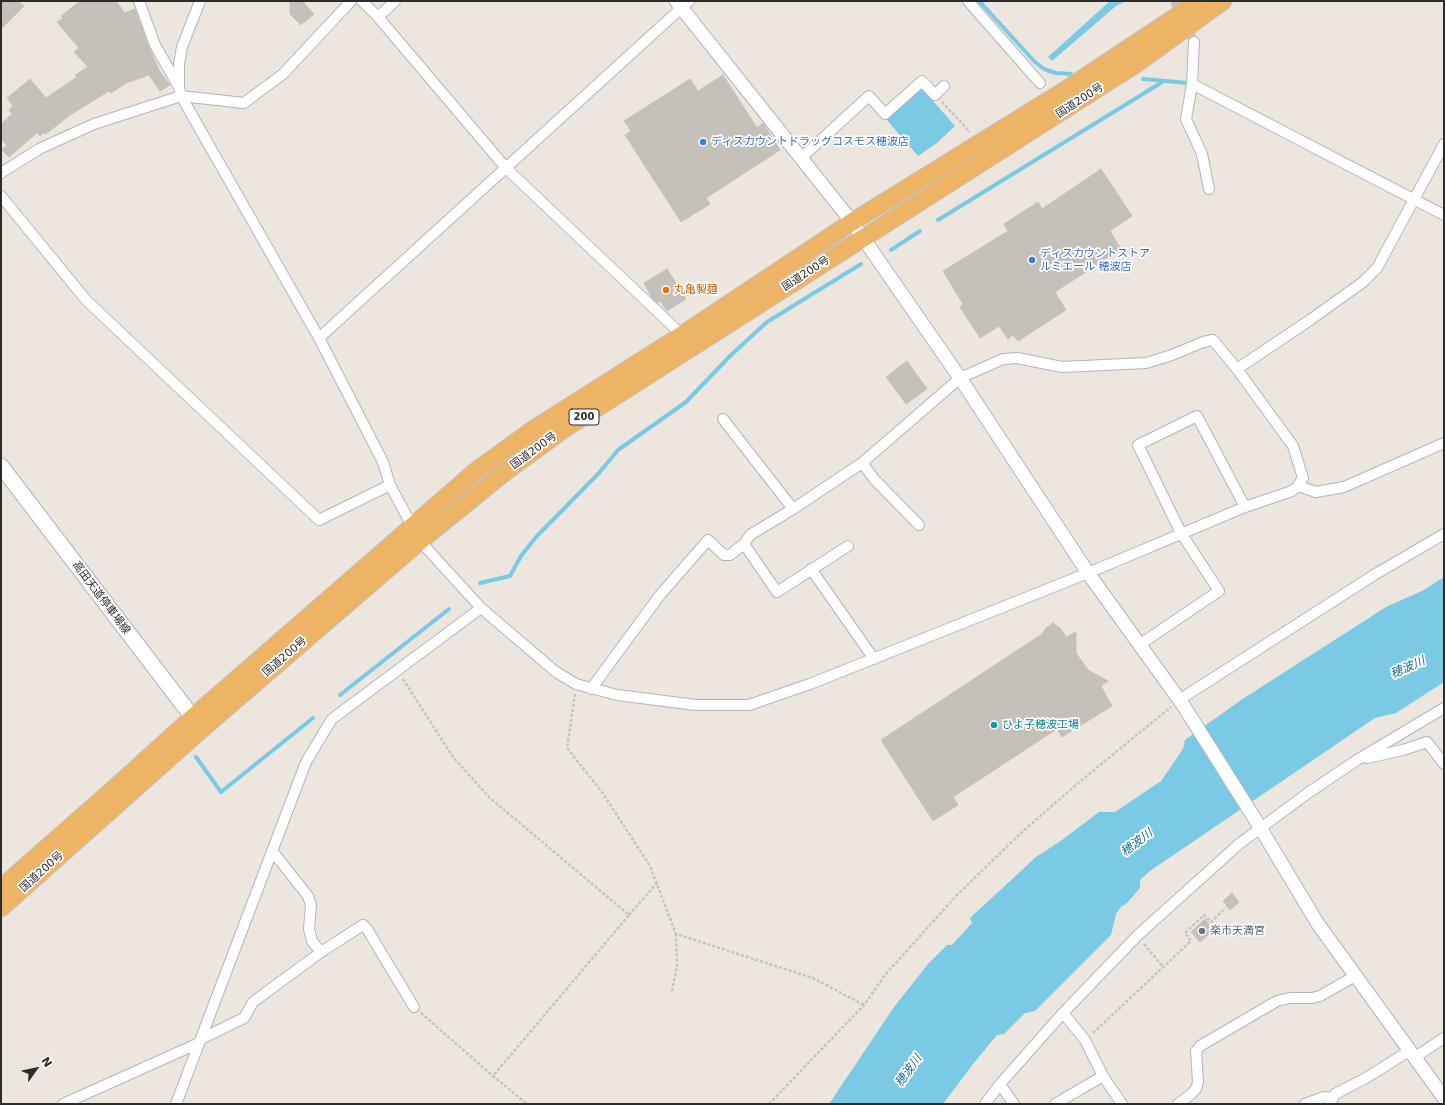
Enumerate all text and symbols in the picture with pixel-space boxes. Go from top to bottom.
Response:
street label: 国道200号 [1054,81,1106,121]
place label: ディスカウントドラッグコスモス穂波店 [711,135,909,149]
marker: ディスカウントドラッグコスモス穂波店 [698,137,708,147]
place label: ディスカウントストア ルミエール 穂波店 [1040,247,1150,273]
street label: 国道200号 [780,254,832,294]
marker: ディスカウントストア ルミエール 穂波店 [1027,255,1037,265]
place label: 丸亀製麺 [674,283,718,297]
marker: 丸亀製麺 [661,285,671,295]
road number: 200 [569,409,599,425]
street label: 国道200号 [508,430,560,472]
street label: 高田天道停車場線 [69,559,133,637]
street label: 国道200号 [260,634,310,680]
water label: 穂波川 [1389,654,1427,682]
place label: ひよ子穂波工場 [1002,718,1079,732]
marker: ひよ子穂波工場 [989,720,999,730]
water label: 穂波川 [1118,826,1156,860]
street label: 国道200号 [18,849,66,895]
place label: 楽市天満宮 [1210,924,1265,938]
marker: 楽市天満宮 [1197,926,1207,936]
north arrow [16,1049,56,1089]
water label: 穂波川 [893,1052,925,1090]
text: N [39,1055,54,1070]

